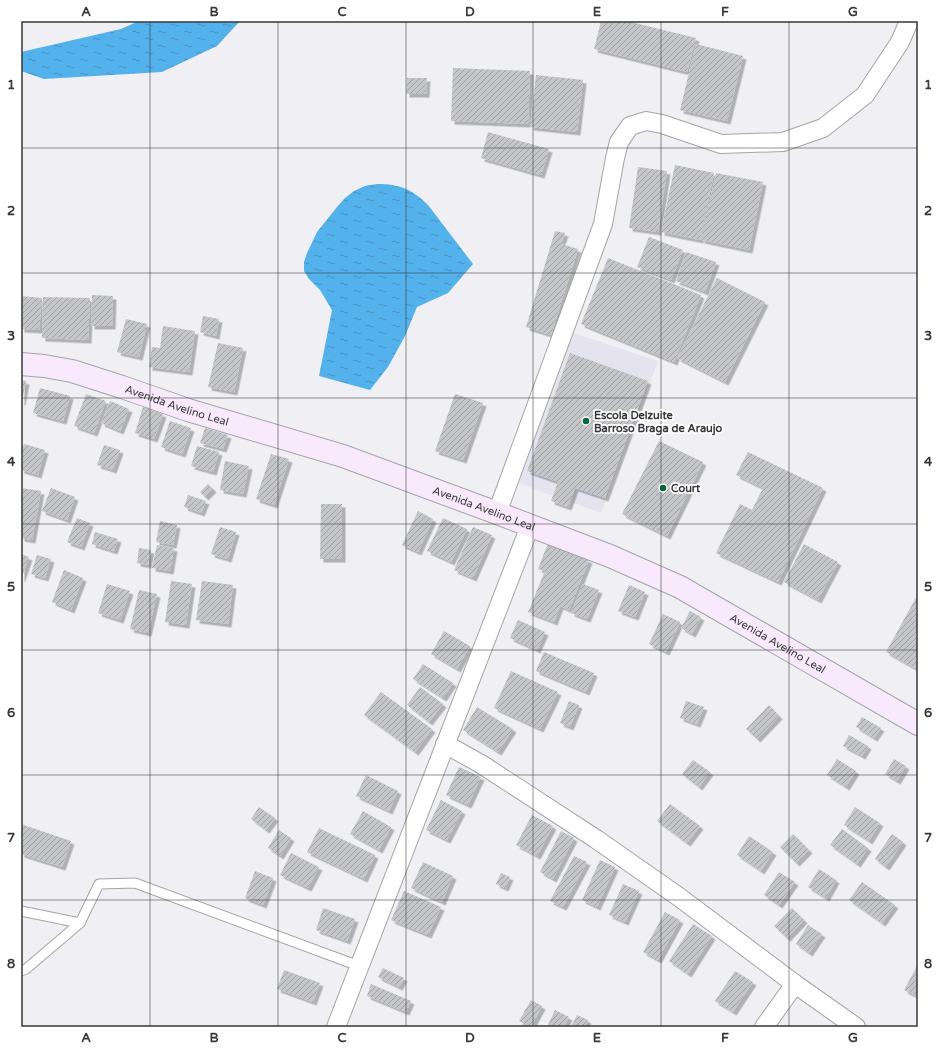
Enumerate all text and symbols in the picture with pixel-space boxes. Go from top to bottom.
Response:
text: A [81,4,91,20]
text: B [209,4,219,20]
text: C [337,4,347,20]
text: D [465,4,475,20]
text: E [593,4,601,20]
text: F [721,4,729,20]
text: G [848,4,858,20]
text: 1 [7,77,15,93]
text: 1 [924,77,932,93]
text: 2 [7,203,15,219]
text: 2 [924,203,932,219]
text: 3 [7,328,15,344]
text: 3 [924,328,932,344]
street label: Avenida Avelino Leal [123,383,230,429]
place label: Escola Delzuite Barroso Braga de Araujo [594,409,723,436]
marker: Escola Delzuite Barroso Braga de Araujo [581,416,591,426]
text: 4 [7,454,16,470]
text: 4 [924,454,933,470]
place label: Court [671,482,701,495]
marker: Court [658,483,668,493]
street label: Avenida Avelino Leal [431,484,537,534]
text: 5 [7,579,15,595]
text: 5 [924,579,932,595]
street label: Avenida Avelino Leal [727,611,828,676]
text: 6 [7,705,15,721]
text: 6 [924,705,932,721]
text: 7 [7,830,15,846]
text: 7 [924,830,932,846]
text: 8 [7,956,15,972]
text: 8 [924,956,932,972]
text: A [81,1030,91,1046]
text: B [209,1030,219,1046]
text: C [337,1030,347,1046]
text: D [465,1030,475,1046]
text: E [593,1030,601,1046]
text: F [721,1030,729,1046]
text: G [848,1030,858,1046]

